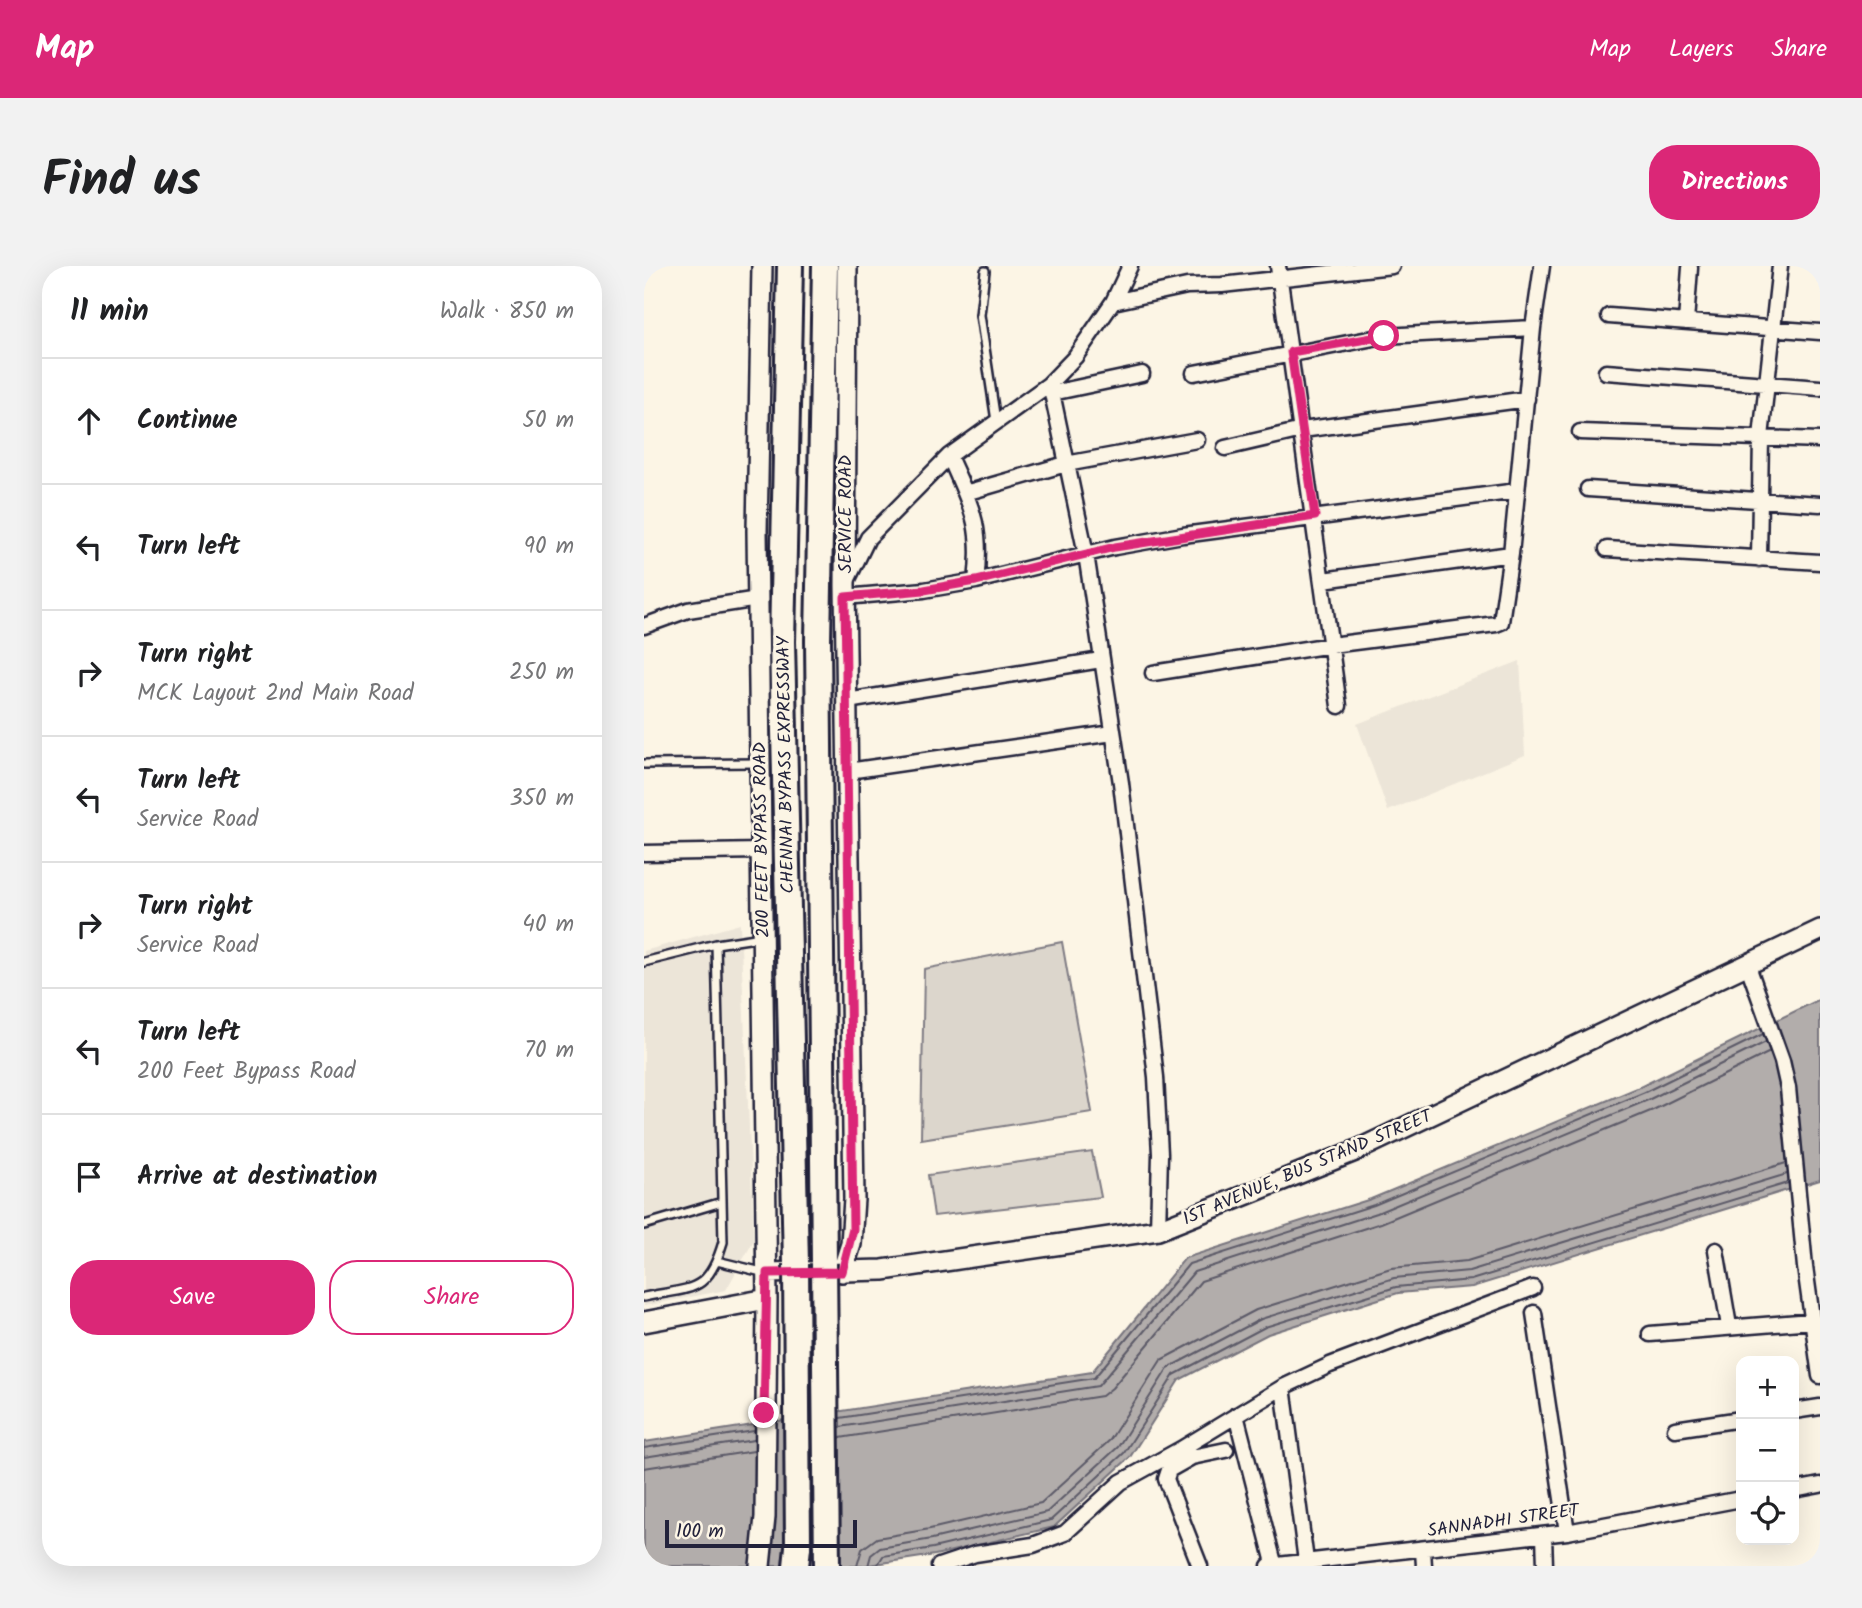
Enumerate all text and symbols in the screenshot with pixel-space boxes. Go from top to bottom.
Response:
text: Map [35,23,95,76]
text: Map [1589,30,1631,69]
text: Layers [1669,30,1733,69]
text: Share [1771,30,1827,69]
text: Find us [42,143,200,221]
button: Directions [1649,145,1820,220]
text: 11 min [70,288,149,336]
text: Walk · 850 m [440,294,574,330]
route start [1368,320,1399,351]
text: Continue [137,400,238,442]
icon: ahead [70,402,108,440]
text: 50 m [523,403,574,439]
street label: SERVICE ROAD [832,454,861,573]
text: Turn left [137,526,240,568]
icon: left [70,528,108,566]
text: 90 m [524,529,574,565]
text: Turn right [137,634,253,676]
street label: CHENNAI BYPASS EXPRESSWAY [770,635,803,894]
icon: right [70,654,108,692]
text: 250 m [509,655,574,691]
text: MCK Layout 2nd Main Road [137,676,414,712]
street label: 200 FEET BYPASS ROAD [746,741,779,938]
text: Turn left [137,760,240,802]
icon: left [70,780,108,818]
text: 350 m [509,781,574,817]
text: Service Road [137,802,258,838]
text: Turn right [137,886,253,928]
icon: right [70,906,108,944]
text: 40 m [522,907,574,943]
text: Service Road [137,928,258,964]
text: Turn left [137,1012,240,1054]
icon: left [70,1032,108,1070]
text: 70 m [524,1033,574,1069]
text: 200 Feet Bypass Road [137,1054,356,1090]
street label: 1ST AVENUE, BUS STAND STREET [1178,1102,1438,1234]
text: Arrive at destination [137,1156,377,1198]
icon: arrive [70,1158,108,1196]
button: Save [70,1260,315,1335]
button: Share [329,1260,574,1335]
map controls [1736,1356,1799,1545]
button: + [1736,1356,1799,1419]
route end [748,1397,779,1428]
button: − [1736,1419,1799,1482]
button: locate [1736,1482,1799,1545]
street label: SANNADHI STREET [1426,1496,1582,1546]
scale bar [665,1517,858,1549]
text: 100 m [676,1517,724,1547]

